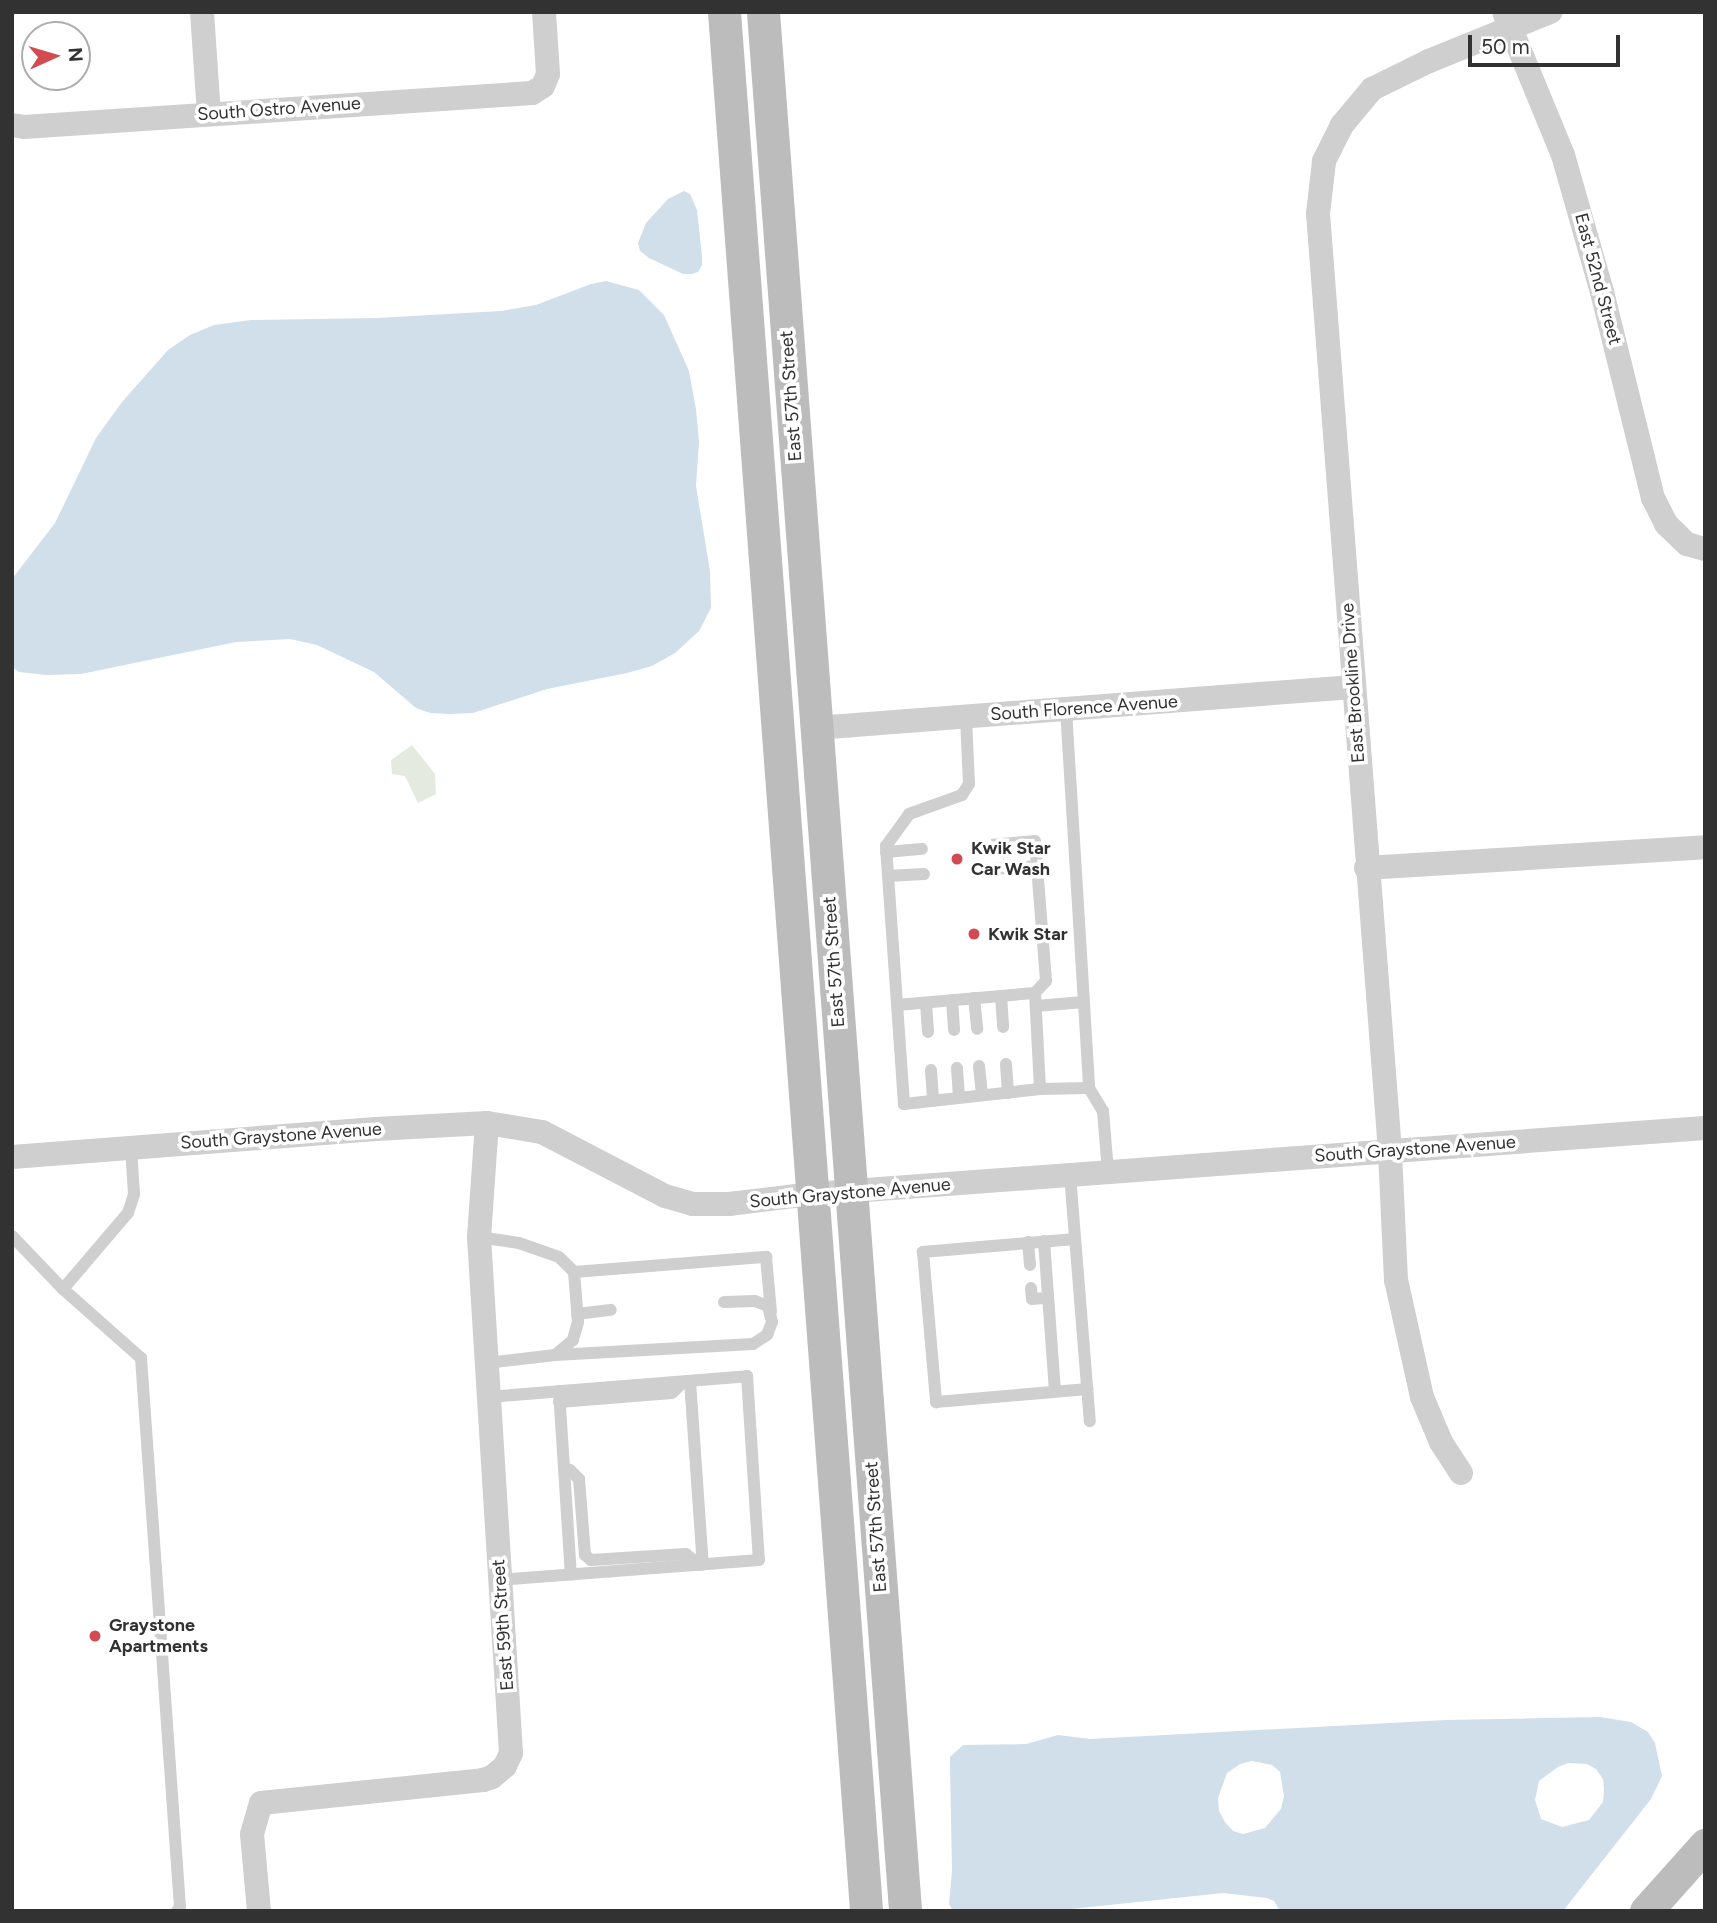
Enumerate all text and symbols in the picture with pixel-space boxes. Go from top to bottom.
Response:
north arrow [21,21,91,91]
scale bar [1472,21,1624,65]
text: 50 m [1481,34,1530,59]
text: N [63,47,87,63]
street label: South Ostro Avenue [197,93,361,125]
street label: East 52nd Street [1570,211,1626,347]
street label: East 57th Street [776,330,806,462]
street label: East Brookline Drive [1337,602,1369,764]
street label: South Florence Avenue [990,691,1178,725]
place label: Kwik Star Car Wash [971,838,1051,880]
marker: Kwik Star Car Wash [949,851,965,867]
street label: East 57th Street [819,896,849,1028]
place label: Kwik Star [988,923,1068,945]
marker: Kwik Star [966,926,982,942]
street label: South Graystone Avenue [180,1118,382,1154]
street label: South Graystone Avenue [1314,1131,1516,1167]
street label: South Graystone Avenue [749,1173,951,1213]
street label: East 57th Street [861,1461,891,1593]
street label: East 59th Street [488,1559,518,1691]
place label: Graystone Apartments [109,1615,208,1658]
marker: Graystone Apartments [87,1628,103,1644]

